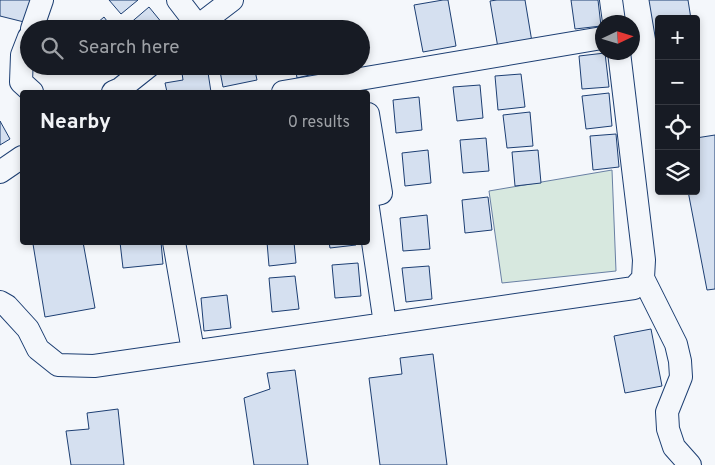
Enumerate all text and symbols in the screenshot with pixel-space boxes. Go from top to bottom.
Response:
north arrow [595,15,640,60]
map controls [655,15,700,195]
button: + [655,15,700,60]
search box [20,20,370,75]
icon: search [38,34,66,62]
text: Search here [78,36,180,60]
button: − [655,60,700,105]
button: locate [655,105,700,150]
text: Nearby [40,109,111,136]
text: 0 results [288,113,350,133]
button: layers [655,150,700,195]

